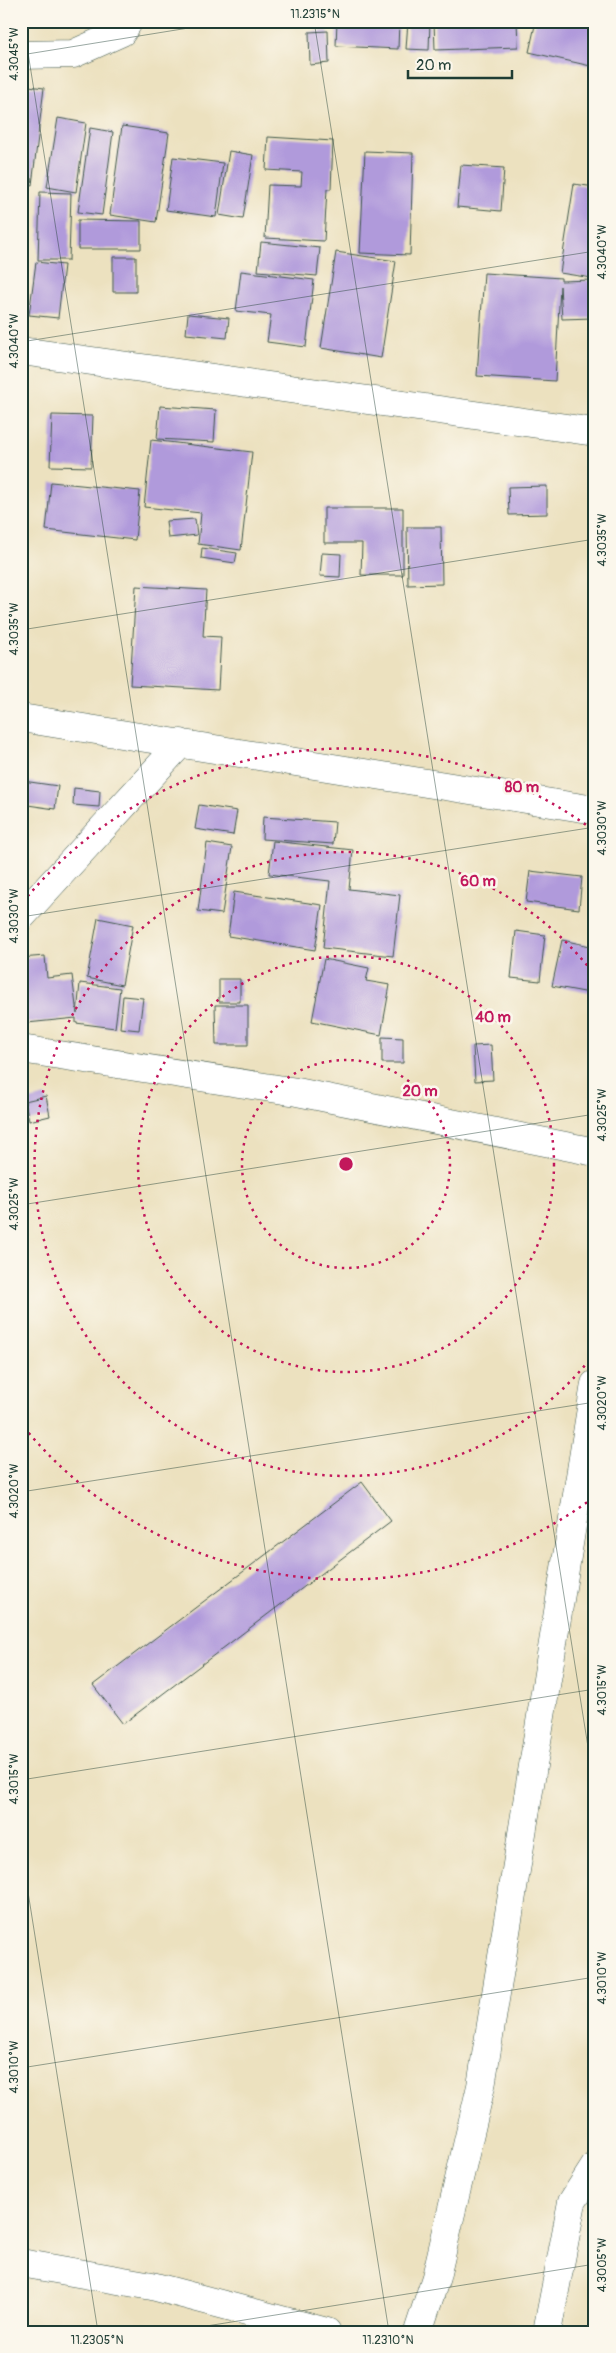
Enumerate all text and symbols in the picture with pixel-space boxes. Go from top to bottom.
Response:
text: 11.2315°N [290,7,340,22]
text: 4.3045°W [7,27,22,81]
scale bar [408,48,512,80]
text: 20 m [416,56,451,75]
text: 4.3040°W [595,224,610,280]
text: 4.3040°W [7,313,22,369]
text: 4.3035°W [595,513,610,567]
text: 4.3035°W [7,602,22,656]
text: 80 m [505,778,539,797]
text: 4.3030°W [595,801,610,855]
text: 60 m [460,872,496,891]
text: 4.3030°W [7,889,22,943]
text: 40 m [475,1008,511,1027]
text: 20 m [402,1082,438,1101]
text: 4.3025°W [595,1088,610,1142]
centre of rings [337,1155,355,1173]
text: 4.3025°W [7,1177,22,1231]
text: 4.3020°W [595,1376,610,1430]
text: 4.3020°W [7,1464,22,1518]
text: 4.3015°W [595,1664,610,1716]
text: 4.3015°W [7,1753,22,1805]
text: 4.3010°W [595,1952,610,2004]
text: 4.3010°W [7,2041,22,2093]
text: 4.3005°W [595,2238,610,2292]
text: 11.2305°N [70,2333,124,2348]
text: 11.2310°N [362,2333,414,2348]

